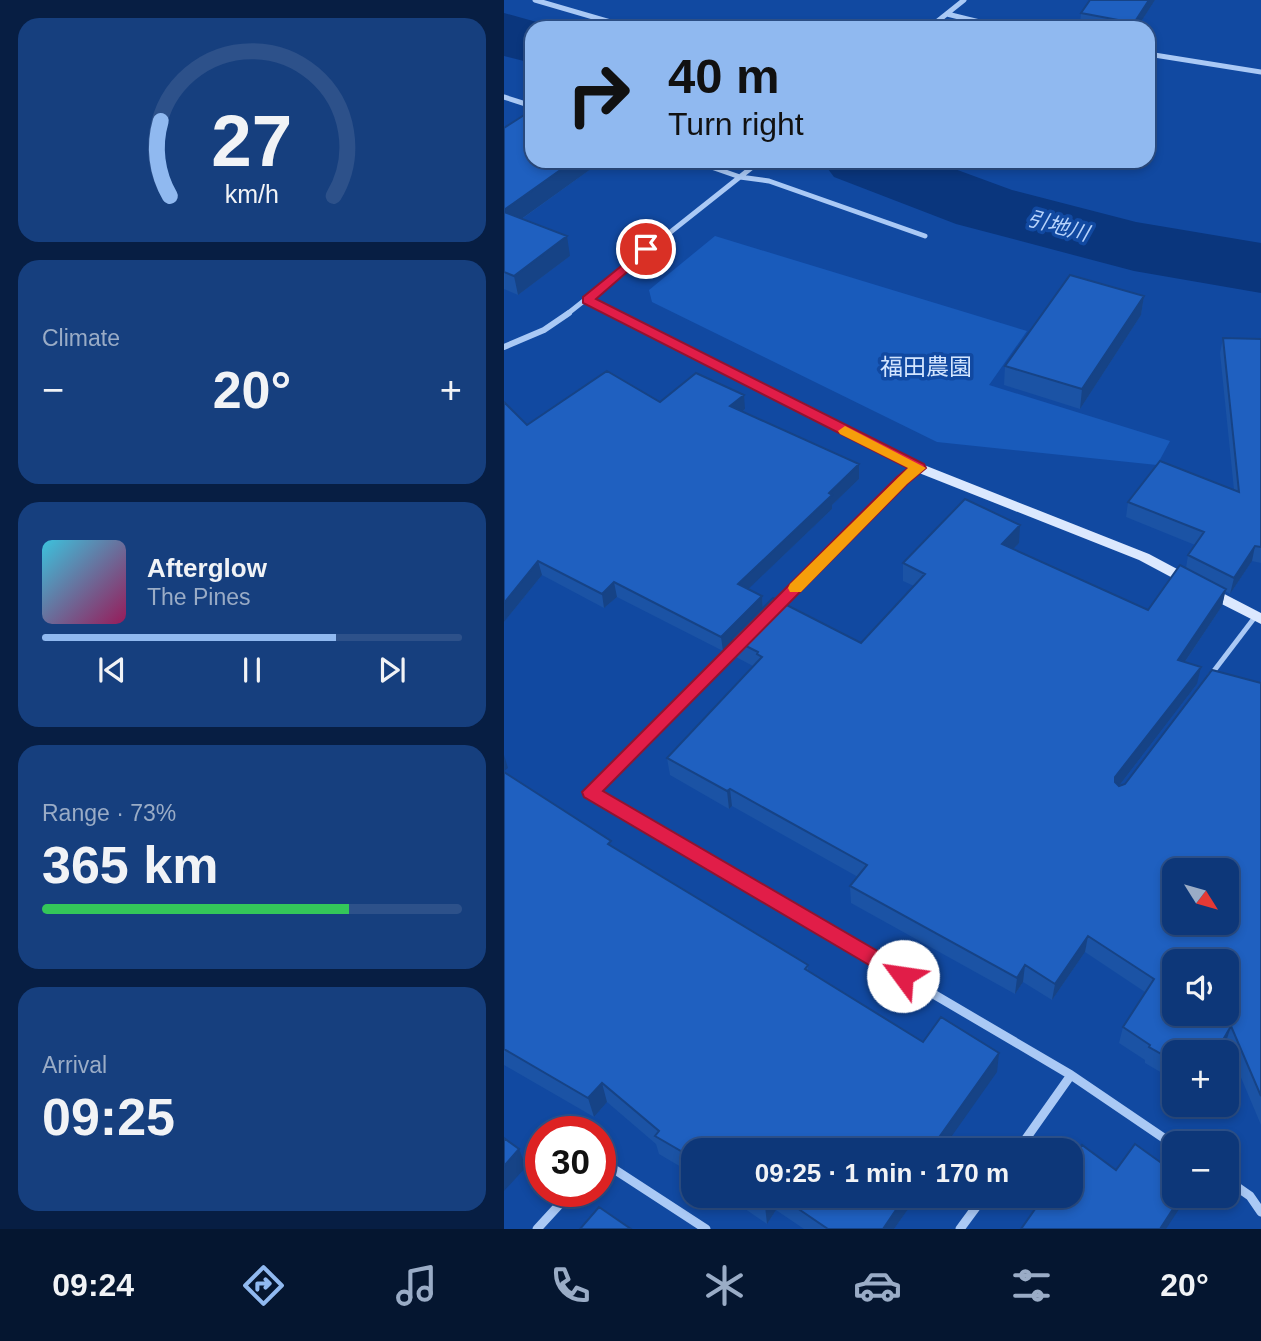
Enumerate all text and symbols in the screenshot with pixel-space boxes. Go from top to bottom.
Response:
icon: right [553,49,644,140]
text: 40 m [668,49,780,103]
text: 27 [212,100,292,181]
text: Turn right [668,106,804,142]
text: km/h [225,180,279,208]
water label: 引地川 [1025,206,1093,245]
pin [616,219,676,279]
icon: arrive [627,230,665,268]
text: Climate [42,325,120,351]
park label: 福田農園 [880,354,972,380]
text: 20° [213,361,291,419]
text: − [42,369,64,411]
text: + [440,369,462,411]
text: Afterglow [147,553,267,583]
text: The Pines [147,584,251,610]
icon: previous [93,651,131,689]
icon: pause [233,651,271,689]
icon: next [373,651,411,689]
text: Range · 73% [42,800,176,826]
text: 365 km [42,836,218,894]
north arrow [1162,858,1239,934]
map controls [1162,858,1239,1208]
position arrow [866,939,940,1013]
button: sound [1162,949,1239,1026]
button: + [1162,1040,1239,1117]
text: Arrival [42,1052,107,1078]
text: 09:25 [42,1088,175,1146]
speed limit sign: 30 [525,1116,616,1207]
button: − [1162,1131,1239,1208]
text: 09:25 · 1 min · 170 m [755,1158,1009,1188]
icon: directions [239,1261,288,1310]
icon: music [392,1261,441,1310]
icon: phone [546,1261,595,1310]
icon: climate [700,1261,749,1310]
icon: car [853,1261,902,1310]
icon: filters [1007,1261,1056,1310]
text: 09:24 [52,1267,134,1303]
text: 20° [1160,1267,1209,1303]

